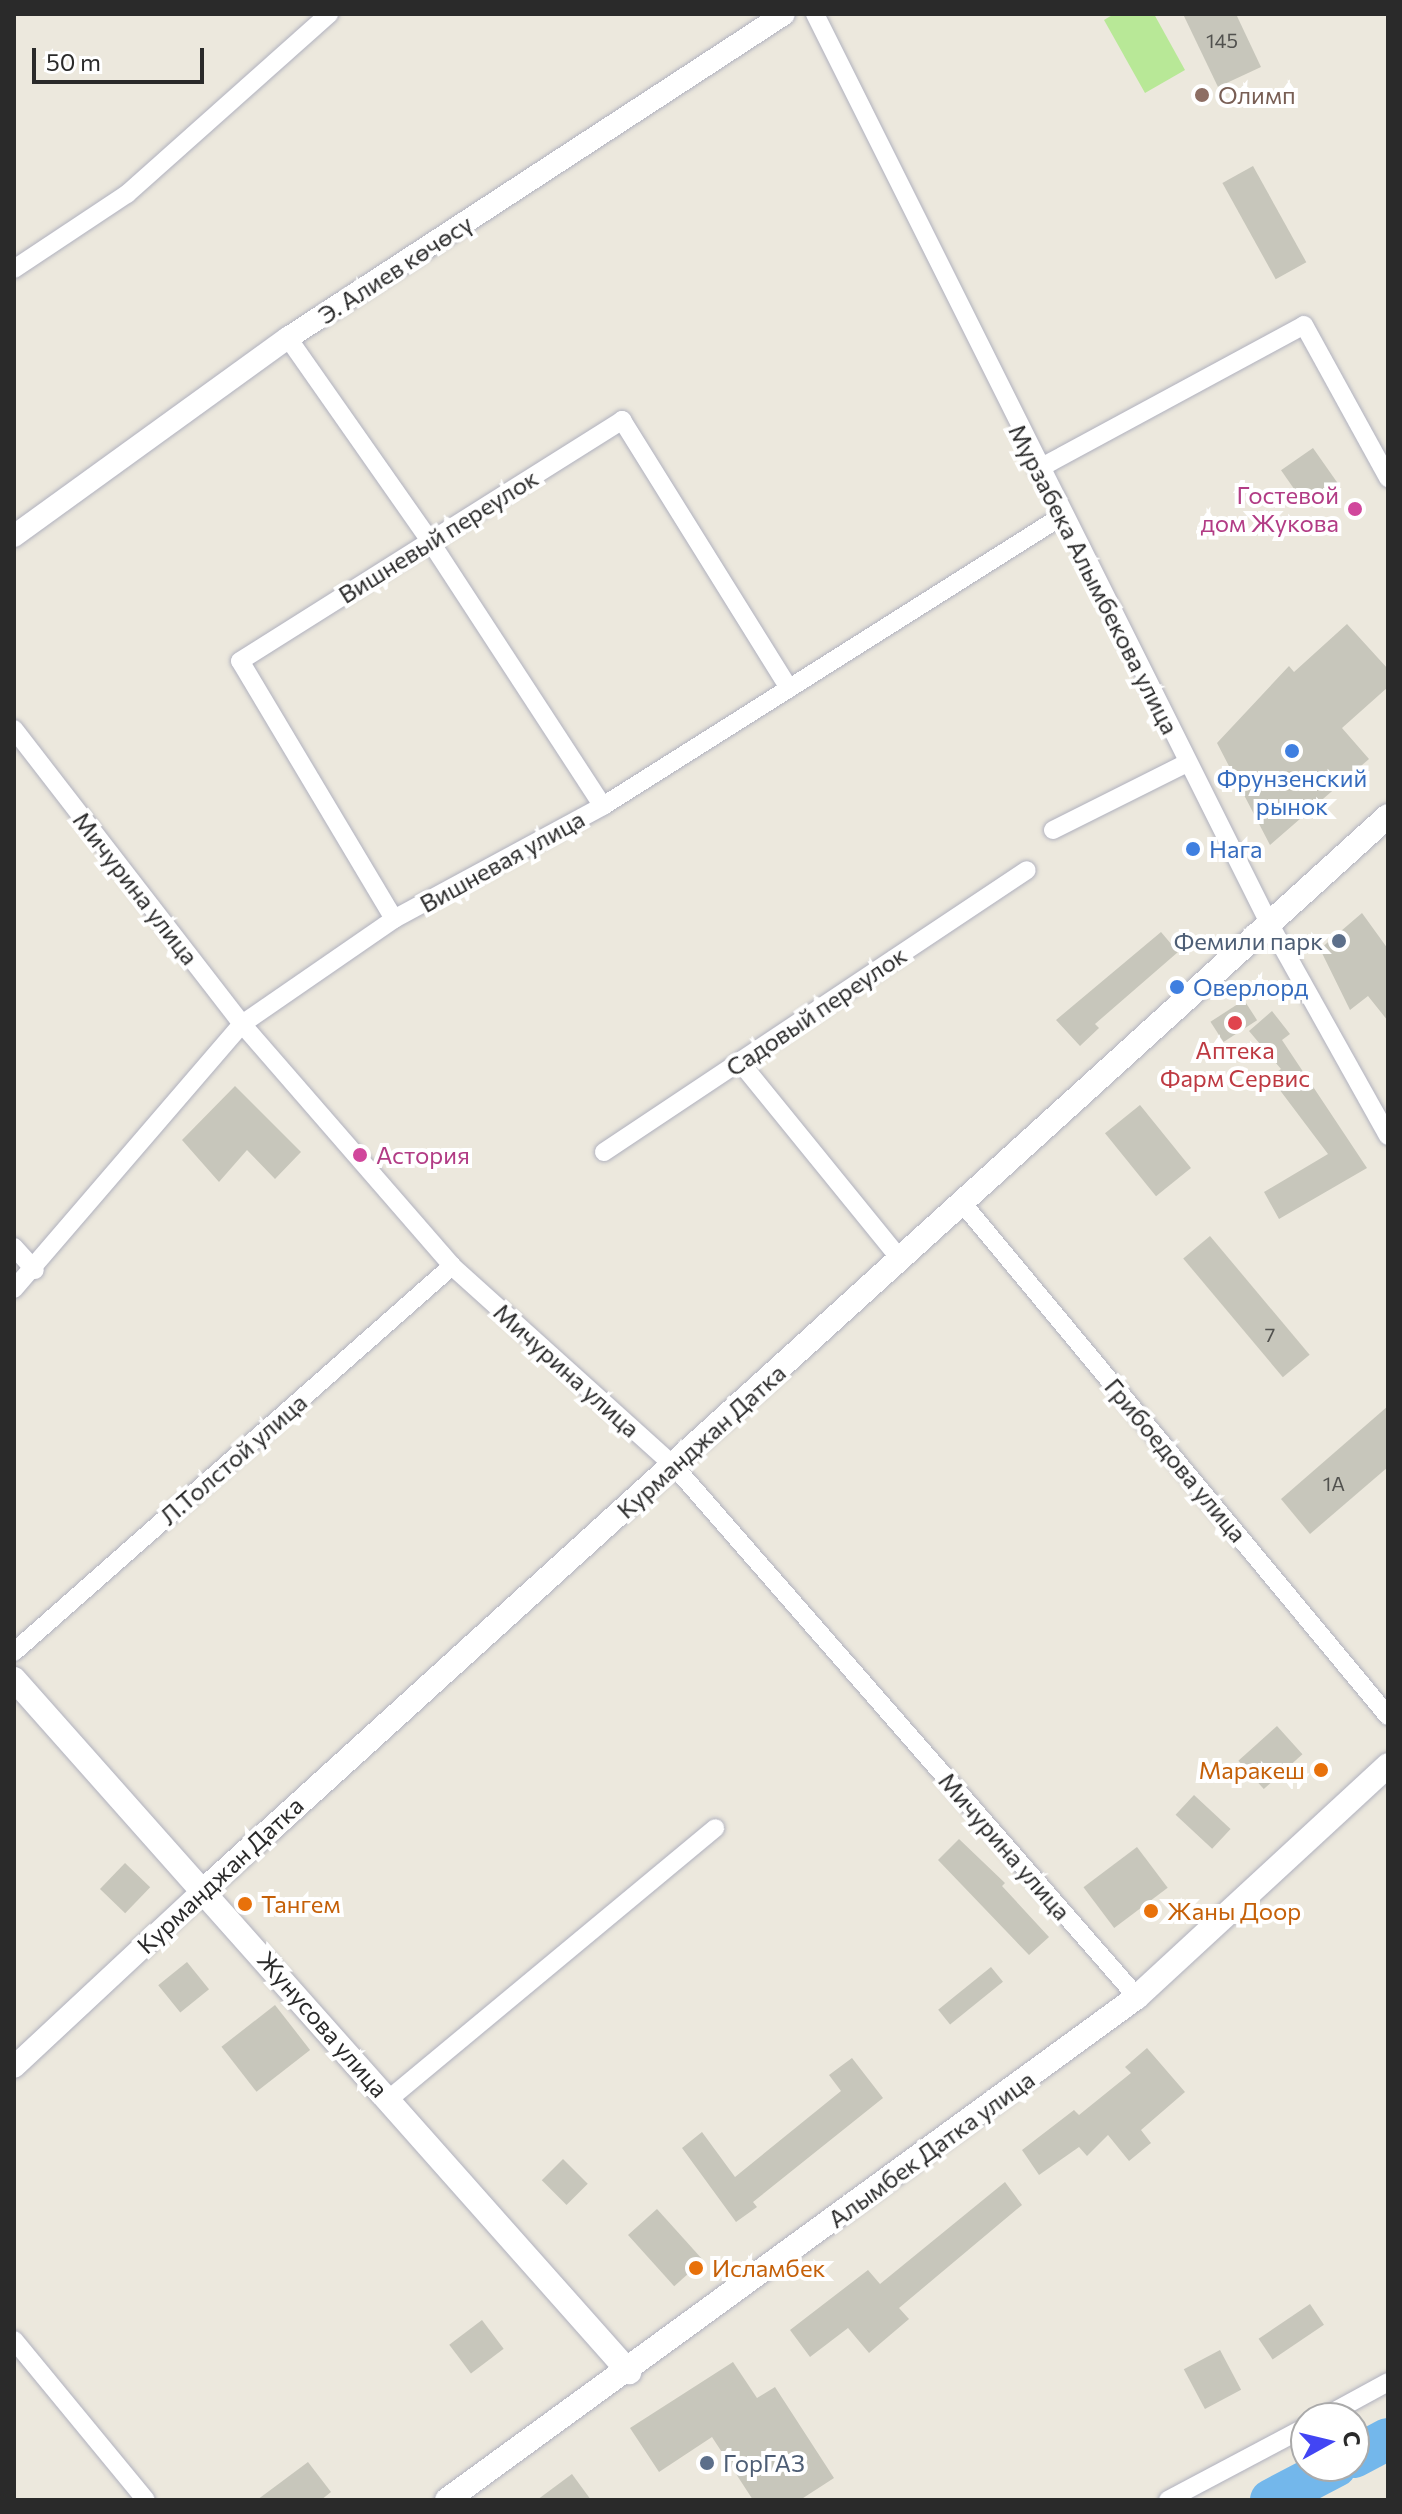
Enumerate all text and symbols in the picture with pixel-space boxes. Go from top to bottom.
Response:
house number: 145 [1206,28,1238,52]
scale bar [36,32,208,82]
text: 50 m [46,47,101,76]
place label: Олимп [1218,81,1296,109]
marker: Олимп [1193,86,1211,104]
street label: Э. Алиев көчөсү [312,208,478,330]
street label: Мурзабека Алымбекова улица [1003,419,1185,739]
street label: Вишневый переулок [333,463,543,609]
place label: Гостевой дом Жукова [1201,481,1339,537]
marker: Гостевой дом Жукова [1346,500,1364,518]
marker: Фрунзенский рынок [1283,742,1301,760]
place label: Фрунзенский рынок [1217,764,1367,820]
street label: Вишневая улица [415,804,589,918]
street label: Мичурина улица [67,806,205,970]
place label: Нага [1209,835,1262,863]
marker: Нага [1184,840,1202,858]
place label: Фемили парк [1174,927,1323,955]
marker: Фемили парк [1330,932,1348,950]
street label: Садовый переулок [720,940,912,1082]
place label: Оверлорд [1193,973,1308,1001]
marker: Оверлорд [1168,978,1186,996]
marker: Аптека Фарм Сервис [1226,1014,1244,1032]
place label: Аптека Фарм Сервис [1160,1036,1310,1092]
place label: Астория [376,1141,470,1169]
marker: Астория [351,1146,369,1164]
street label: Мичурина улица [488,1297,646,1443]
house number: 7 [1265,1322,1275,1346]
street label: Курманджан Датка [611,1358,791,1524]
street label: Грибоедова улица [1099,1372,1253,1548]
street label: Л.Толстой улица [154,1387,312,1531]
house number: 1А [1323,1471,1345,1495]
place label: Маракеш [1198,1756,1305,1784]
marker: Маракеш [1312,1761,1330,1779]
street label: Мичурина улица [933,1766,1077,1926]
street label: Курманджан Датка [131,1791,309,1959]
place label: Тангем [261,1890,341,1918]
marker: Тангем [236,1895,254,1913]
place label: Жаны Доор [1167,1897,1301,1925]
marker: Жаны Доор [1142,1902,1160,1920]
street label: Жунусова улица [252,1945,394,2103]
street label: Алымбек Датка улица [822,2065,1040,2233]
place label: Исламбек [712,2254,825,2282]
marker: Исламбек [687,2259,705,2277]
north arrow [1290,2402,1370,2482]
text: С [1338,2430,1367,2448]
place label: ГорГАЗ [723,2449,805,2477]
marker: ГорГАЗ [698,2454,716,2472]

